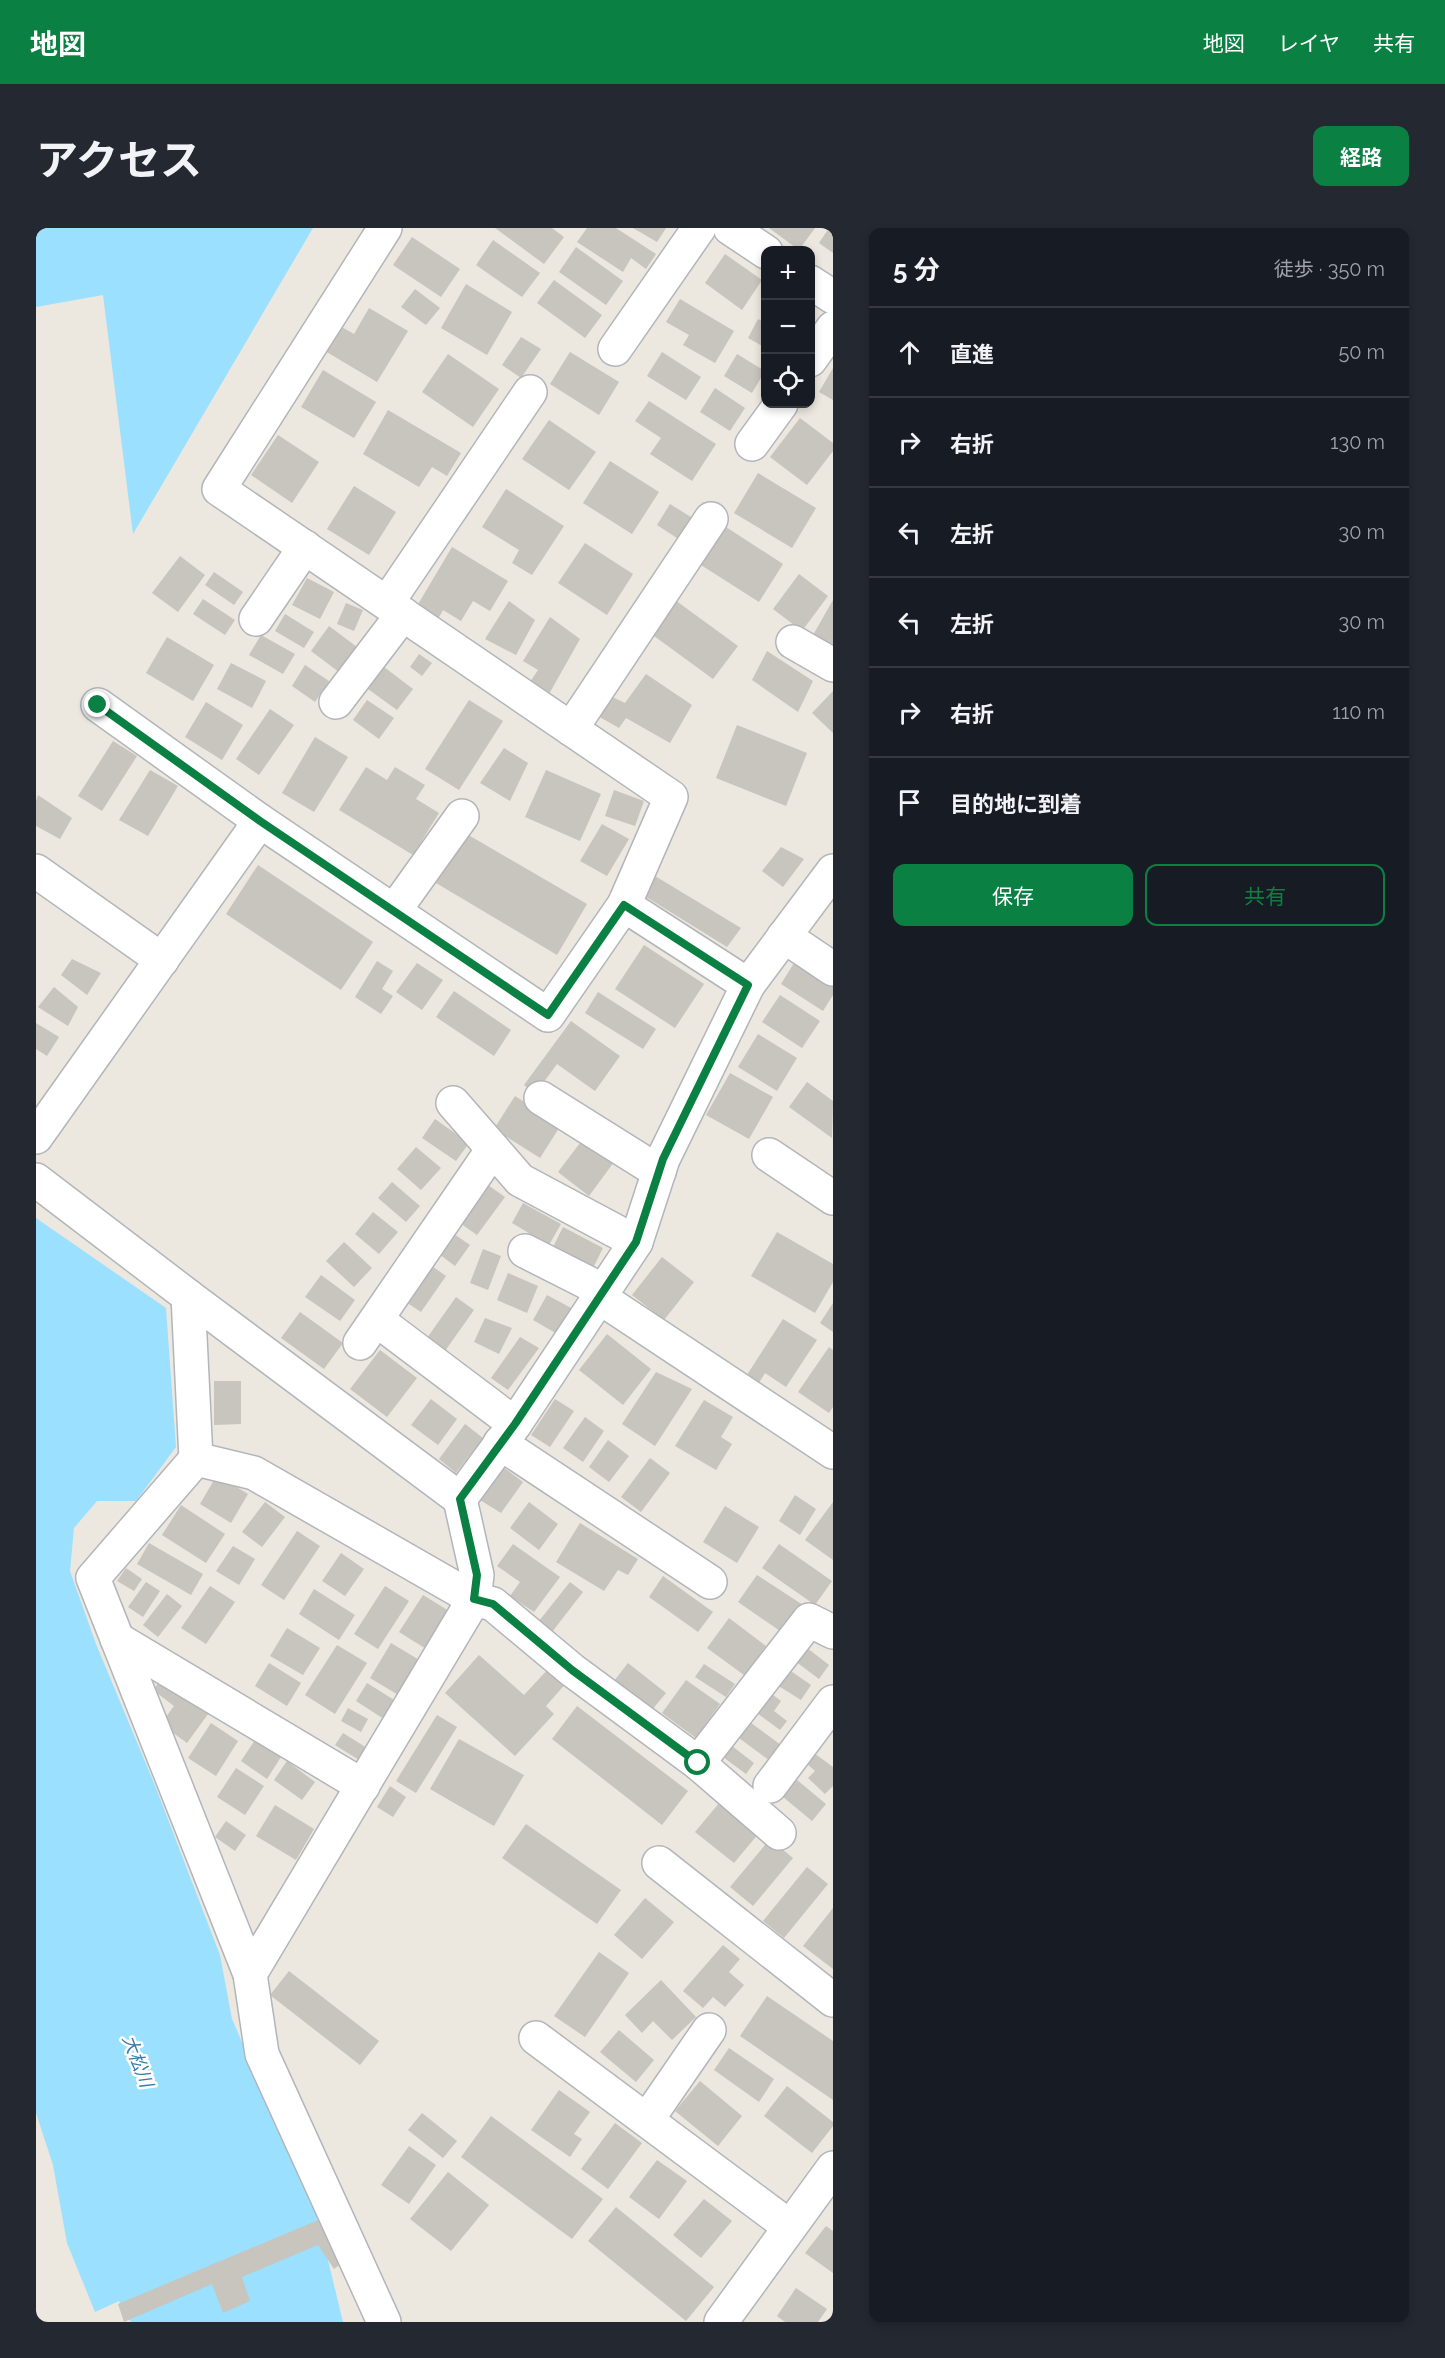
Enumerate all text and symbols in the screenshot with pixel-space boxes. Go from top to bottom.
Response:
text: 地図 [30,28,86,61]
text: 地図 [1203,31,1245,56]
text: レイヤ [1278,31,1340,56]
text: 共有 [1373,31,1415,56]
button: 経路 [1313,126,1409,186]
text: アクセス [36,136,202,185]
map controls [761,246,815,408]
button: + [761,246,815,300]
text: 5 分 [893,255,940,285]
text: 徒歩 · 350 m [1274,257,1385,281]
button: − [761,300,815,354]
icon: ahead [893,336,926,369]
text: 50 m [1338,340,1385,364]
text: 直進 [950,341,994,367]
button: locate [761,354,815,408]
icon: right [893,426,926,459]
text: 130 m [1330,430,1385,454]
text: 右折 [950,431,994,457]
icon: left [893,516,926,549]
text: 30 m [1339,520,1385,544]
text: 左折 [950,521,994,547]
icon: left [893,606,926,639]
text: 30 m [1339,610,1385,634]
text: 左折 [950,611,994,637]
route end [84,691,110,717]
icon: right [893,696,926,729]
text: 110 m [1332,700,1385,724]
text: 右折 [950,701,994,727]
icon: arrive [893,786,926,819]
text: 目的地に到着 [950,791,1082,817]
button: 保存 [893,864,1133,926]
button: 共有 [1145,864,1385,926]
route start [684,1749,710,1775]
water label: 大松川 [119,2032,158,2092]

